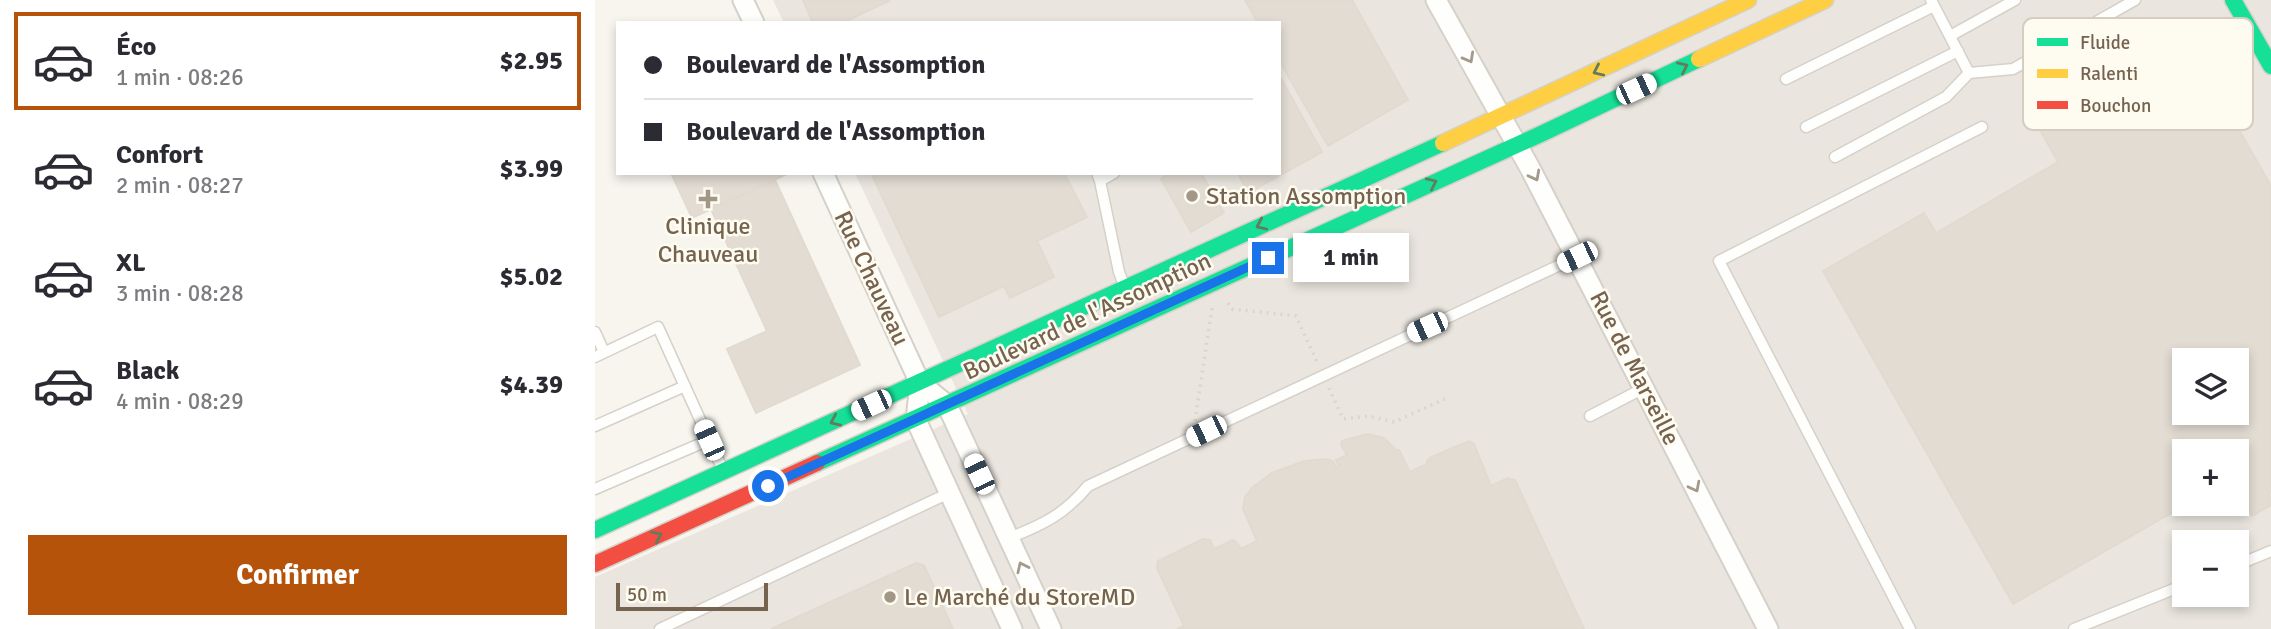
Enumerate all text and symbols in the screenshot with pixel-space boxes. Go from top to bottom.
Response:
legend [2023,18,2253,130]
icon: car [32,30,95,93]
text: Éco [116,31,156,63]
text: Fluide [2080,31,2130,55]
text: $2.95 [499,45,563,77]
text: Boulevard de l'Assomption [686,49,985,81]
one-way arrow [1461,51,1474,64]
one-way arrow [1676,61,1688,75]
text: Ralenti [2080,62,2138,86]
text: 1 min · 08:26 [116,63,244,92]
one-way arrow [1593,63,1605,77]
car [1613,71,1660,107]
text: Bouchon [2080,94,2151,118]
text: Boulevard de l'Assomption [686,116,985,148]
icon: car [32,138,95,201]
text: Confort [116,139,203,171]
text: $3.99 [499,153,563,185]
one-way arrow [1526,169,1540,181]
text: 2 min · 08:27 [116,171,244,200]
one-way arrow [1425,177,1438,191]
place label: Station Assomption [1206,181,1406,211]
marker: Station Assomption [1184,188,1200,204]
marker: Clinique Chauveau [698,189,718,209]
street label: Rue Chauveau [828,206,916,350]
place label: Clinique Chauveau [658,211,758,269]
one-way arrow [1256,217,1268,231]
callout: 1 min [1293,233,1408,282]
car [1554,238,1601,276]
route end [1252,242,1284,274]
text: 1 min [1323,243,1379,272]
street label: Boulevard de l'Assomption [958,245,1216,387]
icon: car [32,246,95,309]
text: XL [116,247,146,279]
text: $5.02 [499,261,563,293]
text: 3 min · 08:28 [116,279,244,308]
street label: Rue de Marseille [1583,286,1687,450]
car [1404,309,1451,345]
map controls [2172,348,2249,607]
button: layers [2172,348,2249,425]
icon: car [32,354,95,417]
text: Black [116,355,179,387]
text: $4.39 [499,369,563,401]
text: 4 min · 08:29 [116,387,244,416]
car [848,387,895,423]
car [1183,412,1230,450]
one-way arrow [830,413,842,427]
car [691,417,728,463]
button: + [2172,439,2249,516]
car [961,451,998,497]
route start [752,470,784,502]
one-way arrow [1687,480,1701,492]
one-way arrow [650,530,662,544]
button: − [2172,530,2249,607]
button: Confirmer [28,535,567,615]
one-way arrow [1016,562,1030,574]
scale bar [616,580,768,612]
place label: Le Marché du StoreMD [904,582,1135,612]
text: 50 m [627,583,667,607]
marker: Le Marché du StoreMD [882,589,898,605]

